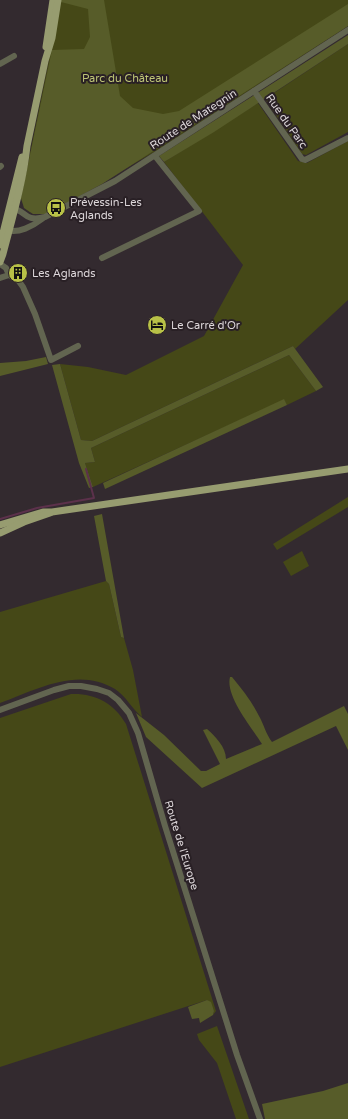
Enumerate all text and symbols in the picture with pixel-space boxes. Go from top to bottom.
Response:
park label: Parc du Château [82,72,168,85]
street label: Route de Mategnin [148,87,239,152]
street label: Rue du Parc [263,92,310,151]
place label: Prévessin-Les Aglands [70,196,142,222]
bus stop icon: Prévessin-Les Aglands [45,197,67,219]
building icon: Les Aglands [7,262,29,284]
place label: Les Aglands [32,267,96,280]
hotel icon: Le Carré d'Or [146,314,168,336]
place label: Le Carré d'Or [171,319,241,332]
street label: Route de l'Europe [162,799,201,892]

